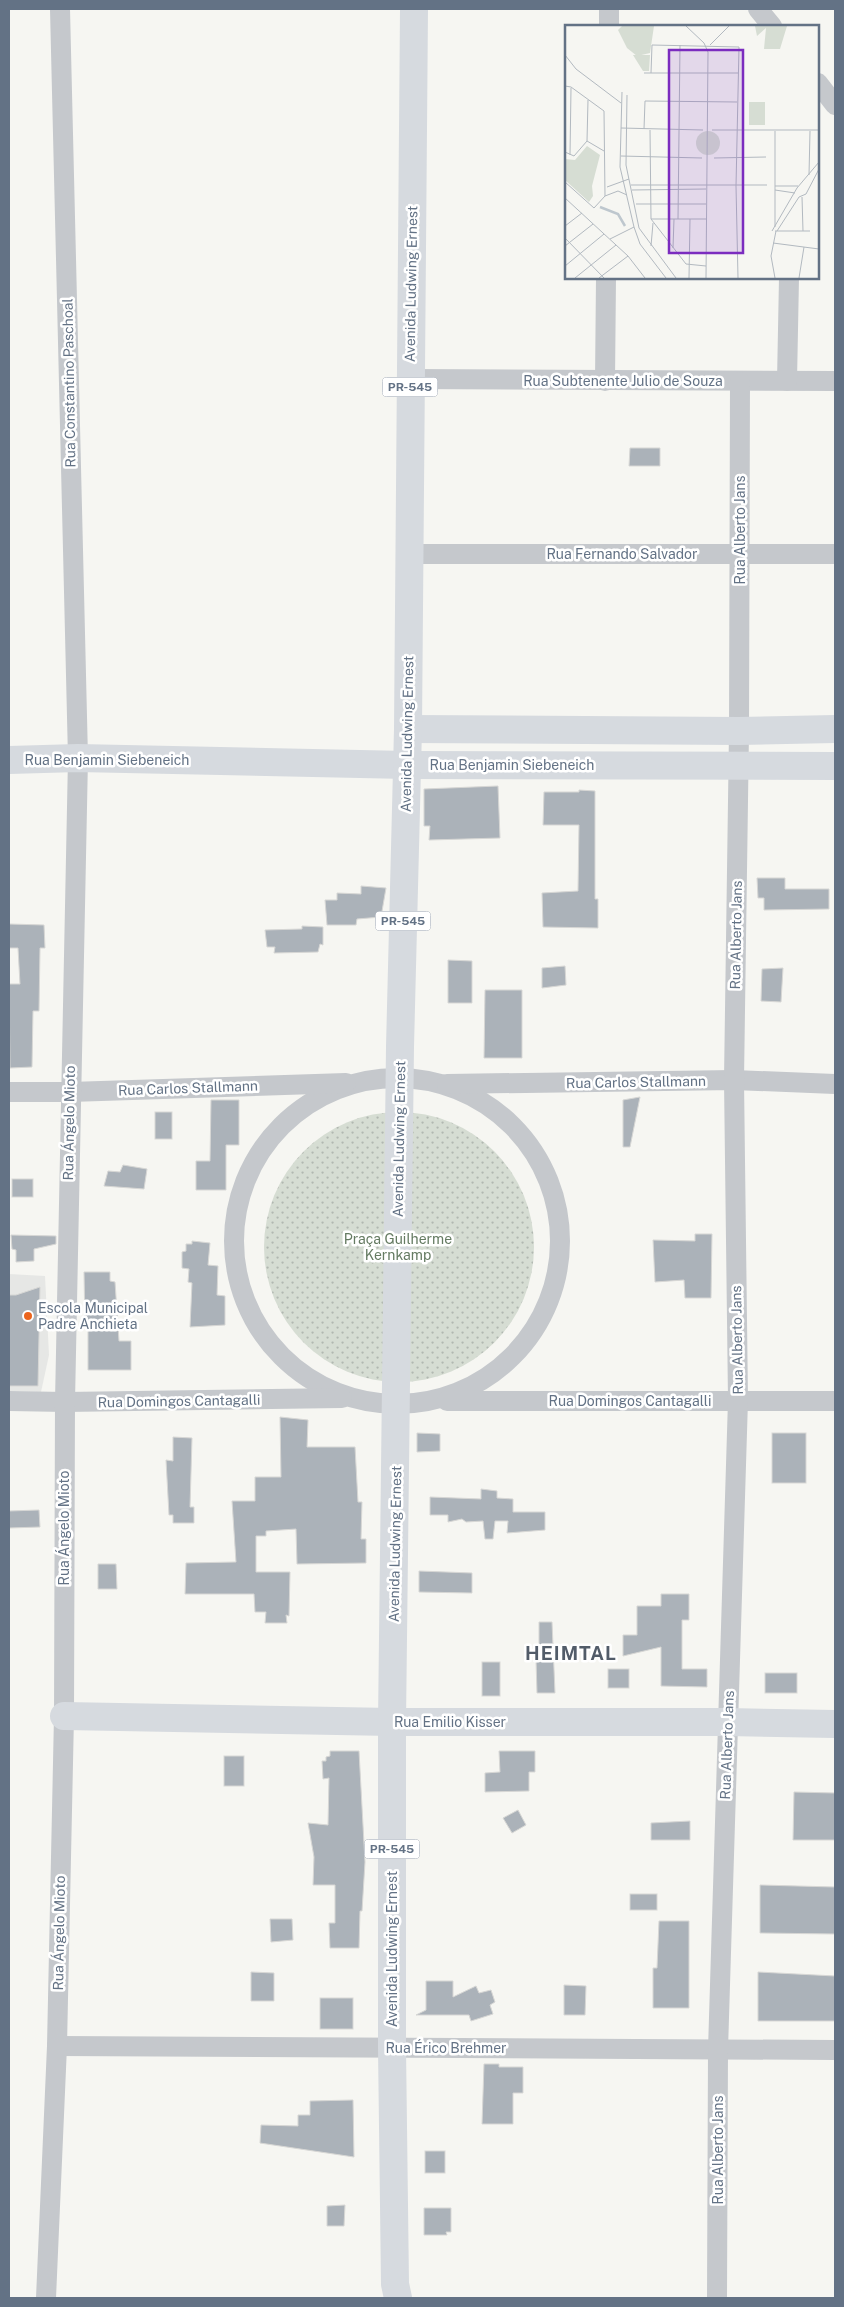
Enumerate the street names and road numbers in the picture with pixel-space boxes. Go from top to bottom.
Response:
street label: Avenida Ludwing Ernest [402,206,420,362]
street label: Rua Constantino Paschoal [60,298,78,468]
street label: Rua Subtenente Julio de Souza [523,373,723,389]
road number: PR-545 [382,378,438,397]
street label: Rua Alberto Jans [732,475,748,585]
street label: Rua Fernando Salvador [546,546,698,562]
street label: Avenida Ludwing Ernest [398,656,416,812]
street label: Rua Benjamin Siebeneich [25,752,189,768]
street label: Rua Benjamin Siebeneich [430,757,594,773]
street label: Rua Alberto Jans [727,880,745,990]
road number: PR-545 [376,911,430,930]
street label: Avenida Ludwing Ernest [390,1061,408,1217]
street label: Rua Ángelo Mioto [59,1065,78,1181]
street label: Rua Carlos Stallmann [566,1073,706,1091]
street label: Rua Carlos Stallmann [118,1078,258,1098]
street label: Rua Alberto Jans [728,1285,746,1395]
street label: Rua Domingos Cantagalli [97,1392,261,1410]
street label: Rua Domingos Cantagalli [549,1393,711,1409]
street label: Avenida Ludwing Ernest [386,1466,404,1622]
street label: Rua Ángelo Mioto [55,1471,72,1585]
street label: Rua Alberto Jans [717,1690,737,1800]
street label: Rua Emilio Kisser [394,1714,506,1730]
road number: PR-545 [364,1840,420,1858]
street label: Avenida Ludwing Ernest [384,1871,400,2027]
street label: Rua Ángelo Mioto [49,1875,68,1991]
street label: Rua Érico Brehmer [385,2039,507,2056]
street label: Rua Alberto Jans [710,2095,726,2205]

